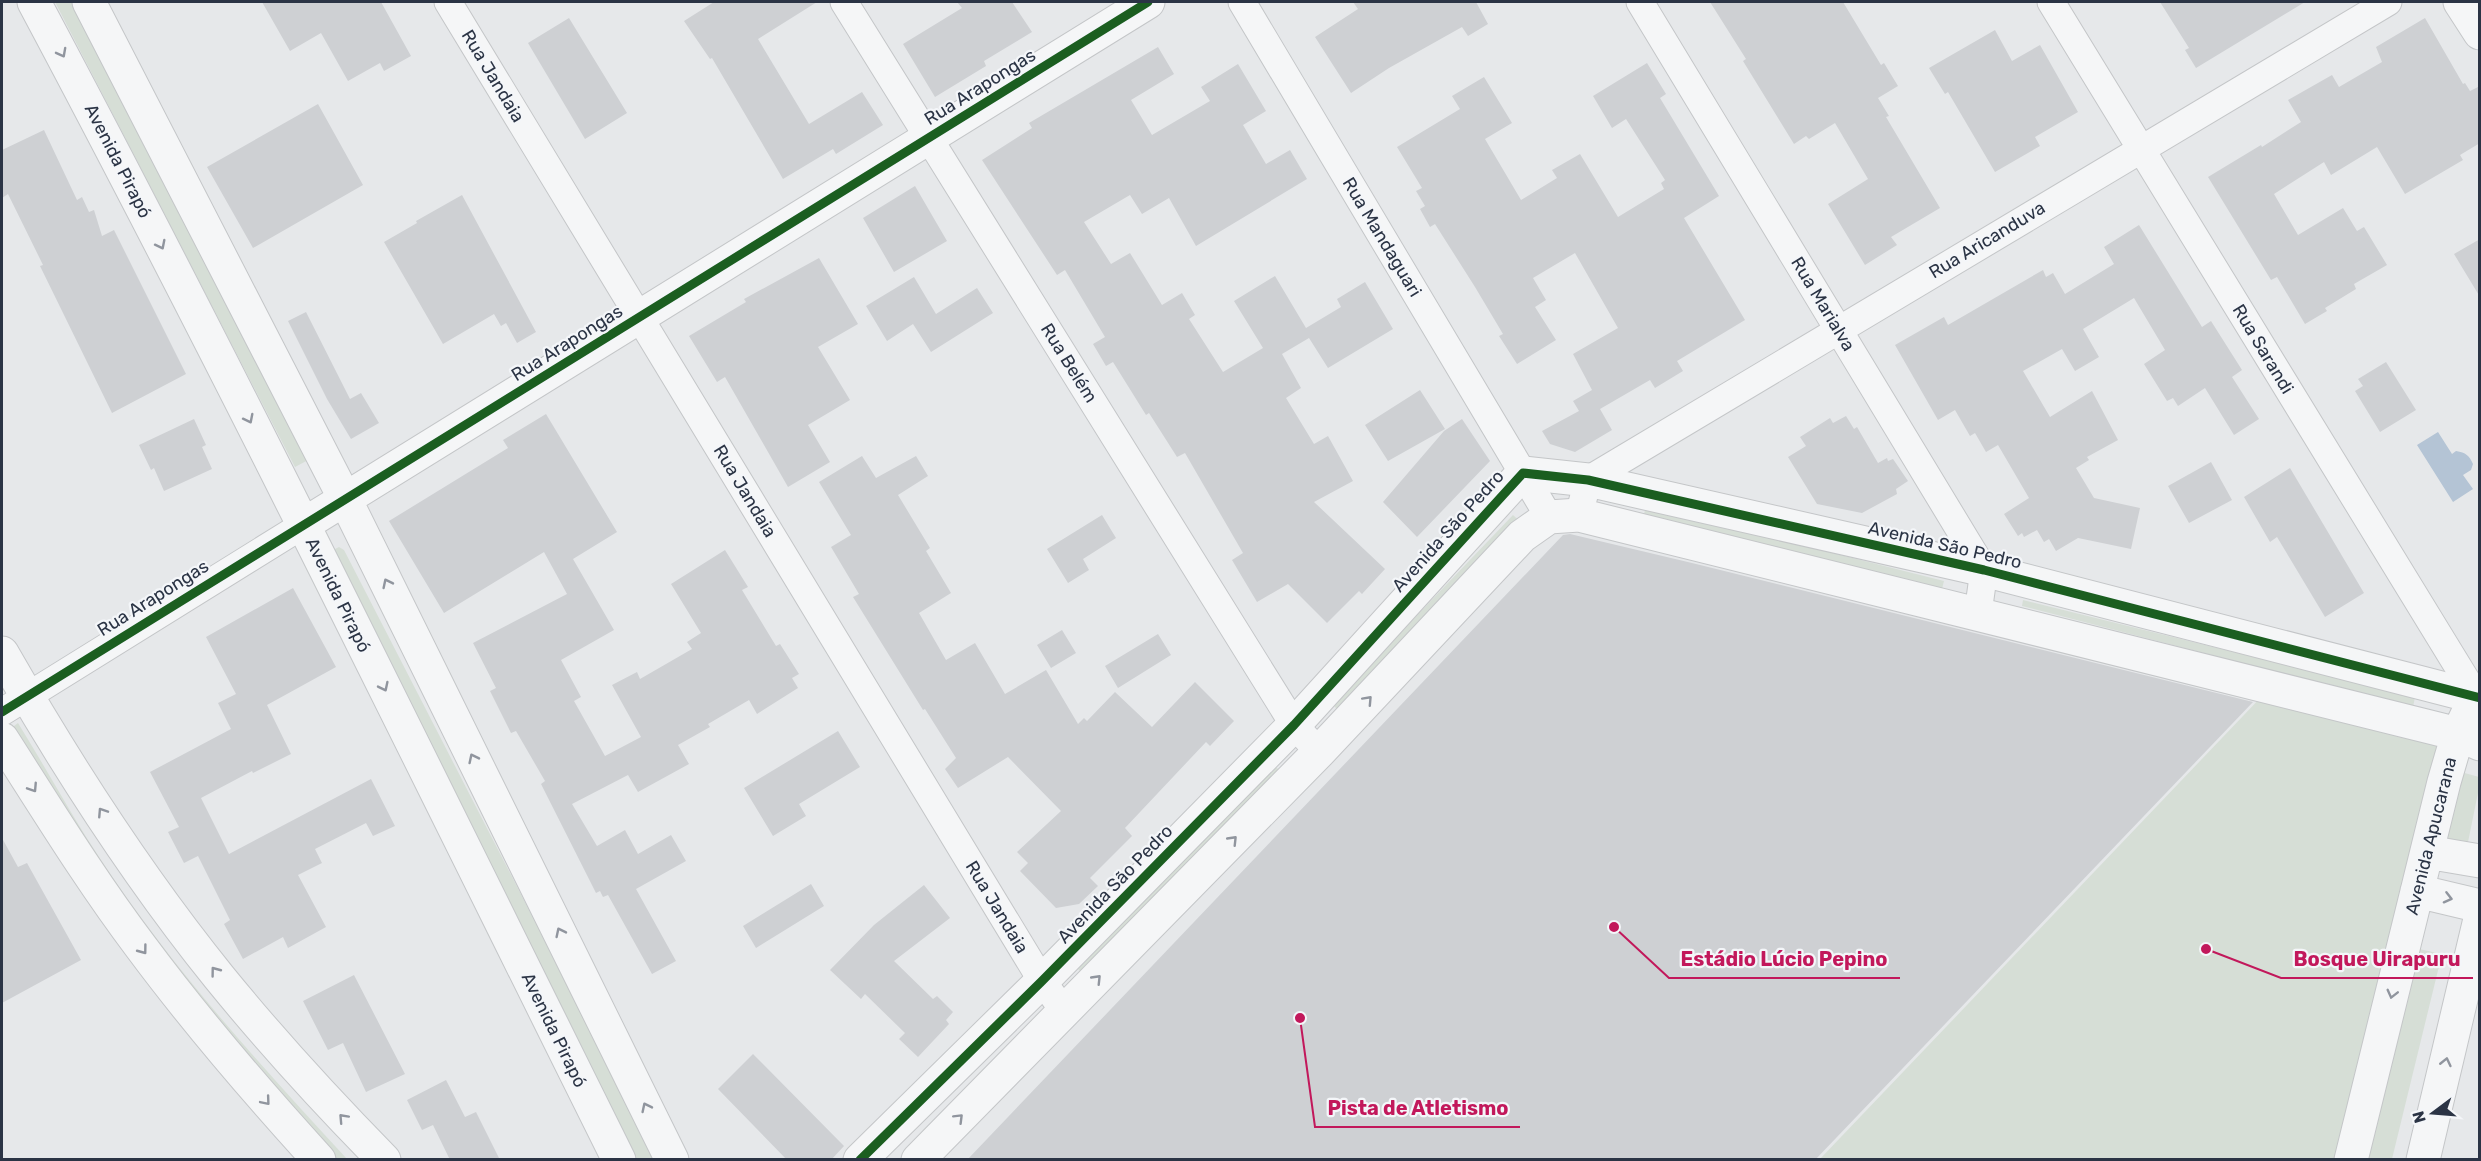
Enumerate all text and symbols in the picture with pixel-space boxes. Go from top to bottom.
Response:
street label: Rua Jandaia [457,26,529,126]
street label: Rua Arapongas [920,44,1040,130]
one-way arrow [55,47,66,57]
street label: Avenida Pirapó [80,100,156,222]
street label: Rua Mandaguari [1338,173,1426,301]
street label: Rua Aricanduva [1925,197,2049,283]
one-way arrow [154,239,165,249]
street label: Rua Marialva [1786,253,1860,355]
street label: Rua Arapongas [507,300,627,386]
street label: Rua Sarandi [2228,300,2298,398]
street label: Rua Belém [1036,319,1102,407]
one-way arrow [242,412,254,423]
street label: Rua Jandaia [709,441,781,541]
street label: Avenida São Pedro [1387,465,1509,597]
street label: Avenida São Pedro [1866,517,2024,573]
street label: Avenida Pirapó [301,534,375,656]
street label: Rua Arapongas [93,555,213,641]
one-way arrow [382,578,394,589]
one-way arrow [377,681,388,691]
one-way arrow [1361,696,1372,707]
one-way arrow [469,753,481,764]
street label: Avenida Apucarana [2401,755,2461,917]
one-way arrow [26,782,37,793]
one-way arrow [98,808,109,819]
street label: Avenida São Pedro [1053,820,1177,948]
one-way arrow [1226,837,1237,847]
street label: Rua Jandaia [961,857,1033,957]
one-way arrow [2443,891,2453,904]
one-way arrow [555,928,567,939]
callout: Estádio Lúcio Pepino [1669,940,1900,978]
callout: Bosque Uirapuru [2281,940,2473,978]
one-way arrow [135,943,146,954]
text: Estádio Lúcio Pepino [1680,947,1888,971]
text: Bosque Uirapuru [2293,947,2461,971]
one-way arrow [211,967,222,978]
street label: Avenida Pirapó [517,969,591,1091]
one-way arrow [1089,976,1100,987]
one-way arrow [2386,989,2399,999]
one-way arrow [2439,1057,2452,1067]
north arrow [2403,1083,2463,1143]
callout: Pista de Atletismo [1315,1089,1520,1127]
one-way arrow [259,1094,270,1105]
text: Pista de Atletismo [1327,1096,1509,1120]
one-way arrow [642,1102,654,1113]
text: N [2408,1109,2430,1125]
one-way arrow [339,1114,350,1124]
one-way arrow [953,1114,963,1125]

